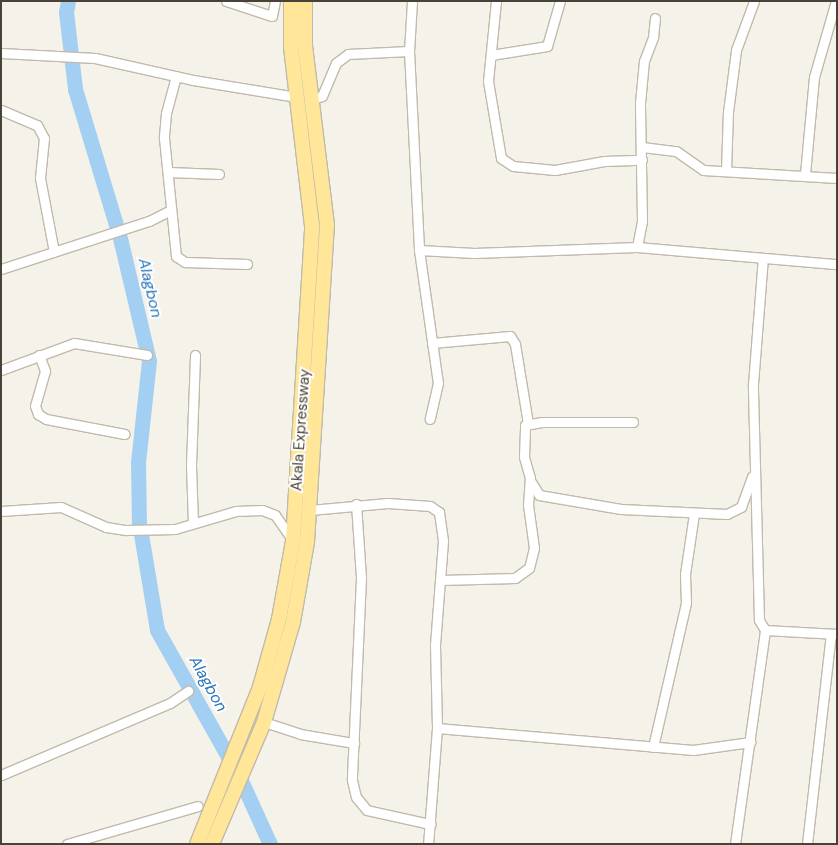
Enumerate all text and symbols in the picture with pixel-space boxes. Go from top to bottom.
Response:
water label: Alagbon [134,256,166,320]
street label: Akala Expressway [288,368,314,492]
water label: Alagbon [185,653,231,715]

